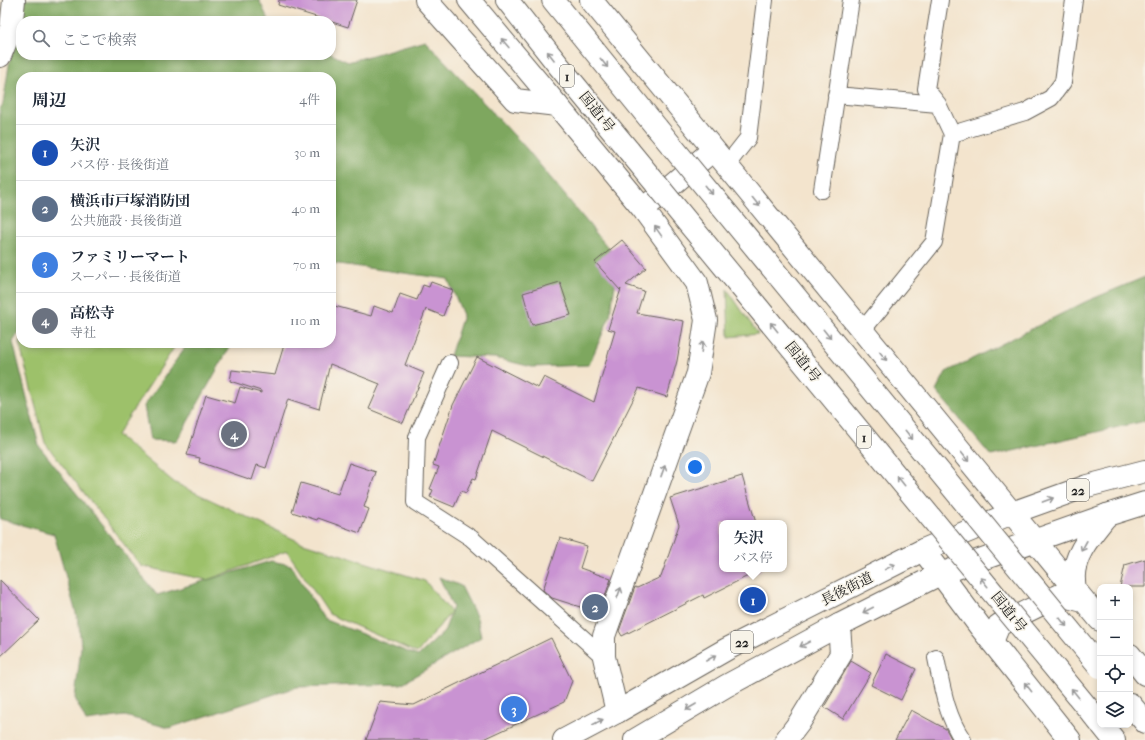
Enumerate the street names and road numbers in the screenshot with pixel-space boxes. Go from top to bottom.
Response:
road number: 1 [560,65,574,87]
street label: 国道1号 [576,88,618,136]
street label: 国道1号 [782,338,824,386]
road number: 1 [857,426,871,448]
road number: 22 [1067,479,1089,501]
street label: 長後街道 [818,569,876,609]
street label: 国道1号 [988,588,1030,636]
road number: 22 [731,631,753,653]

